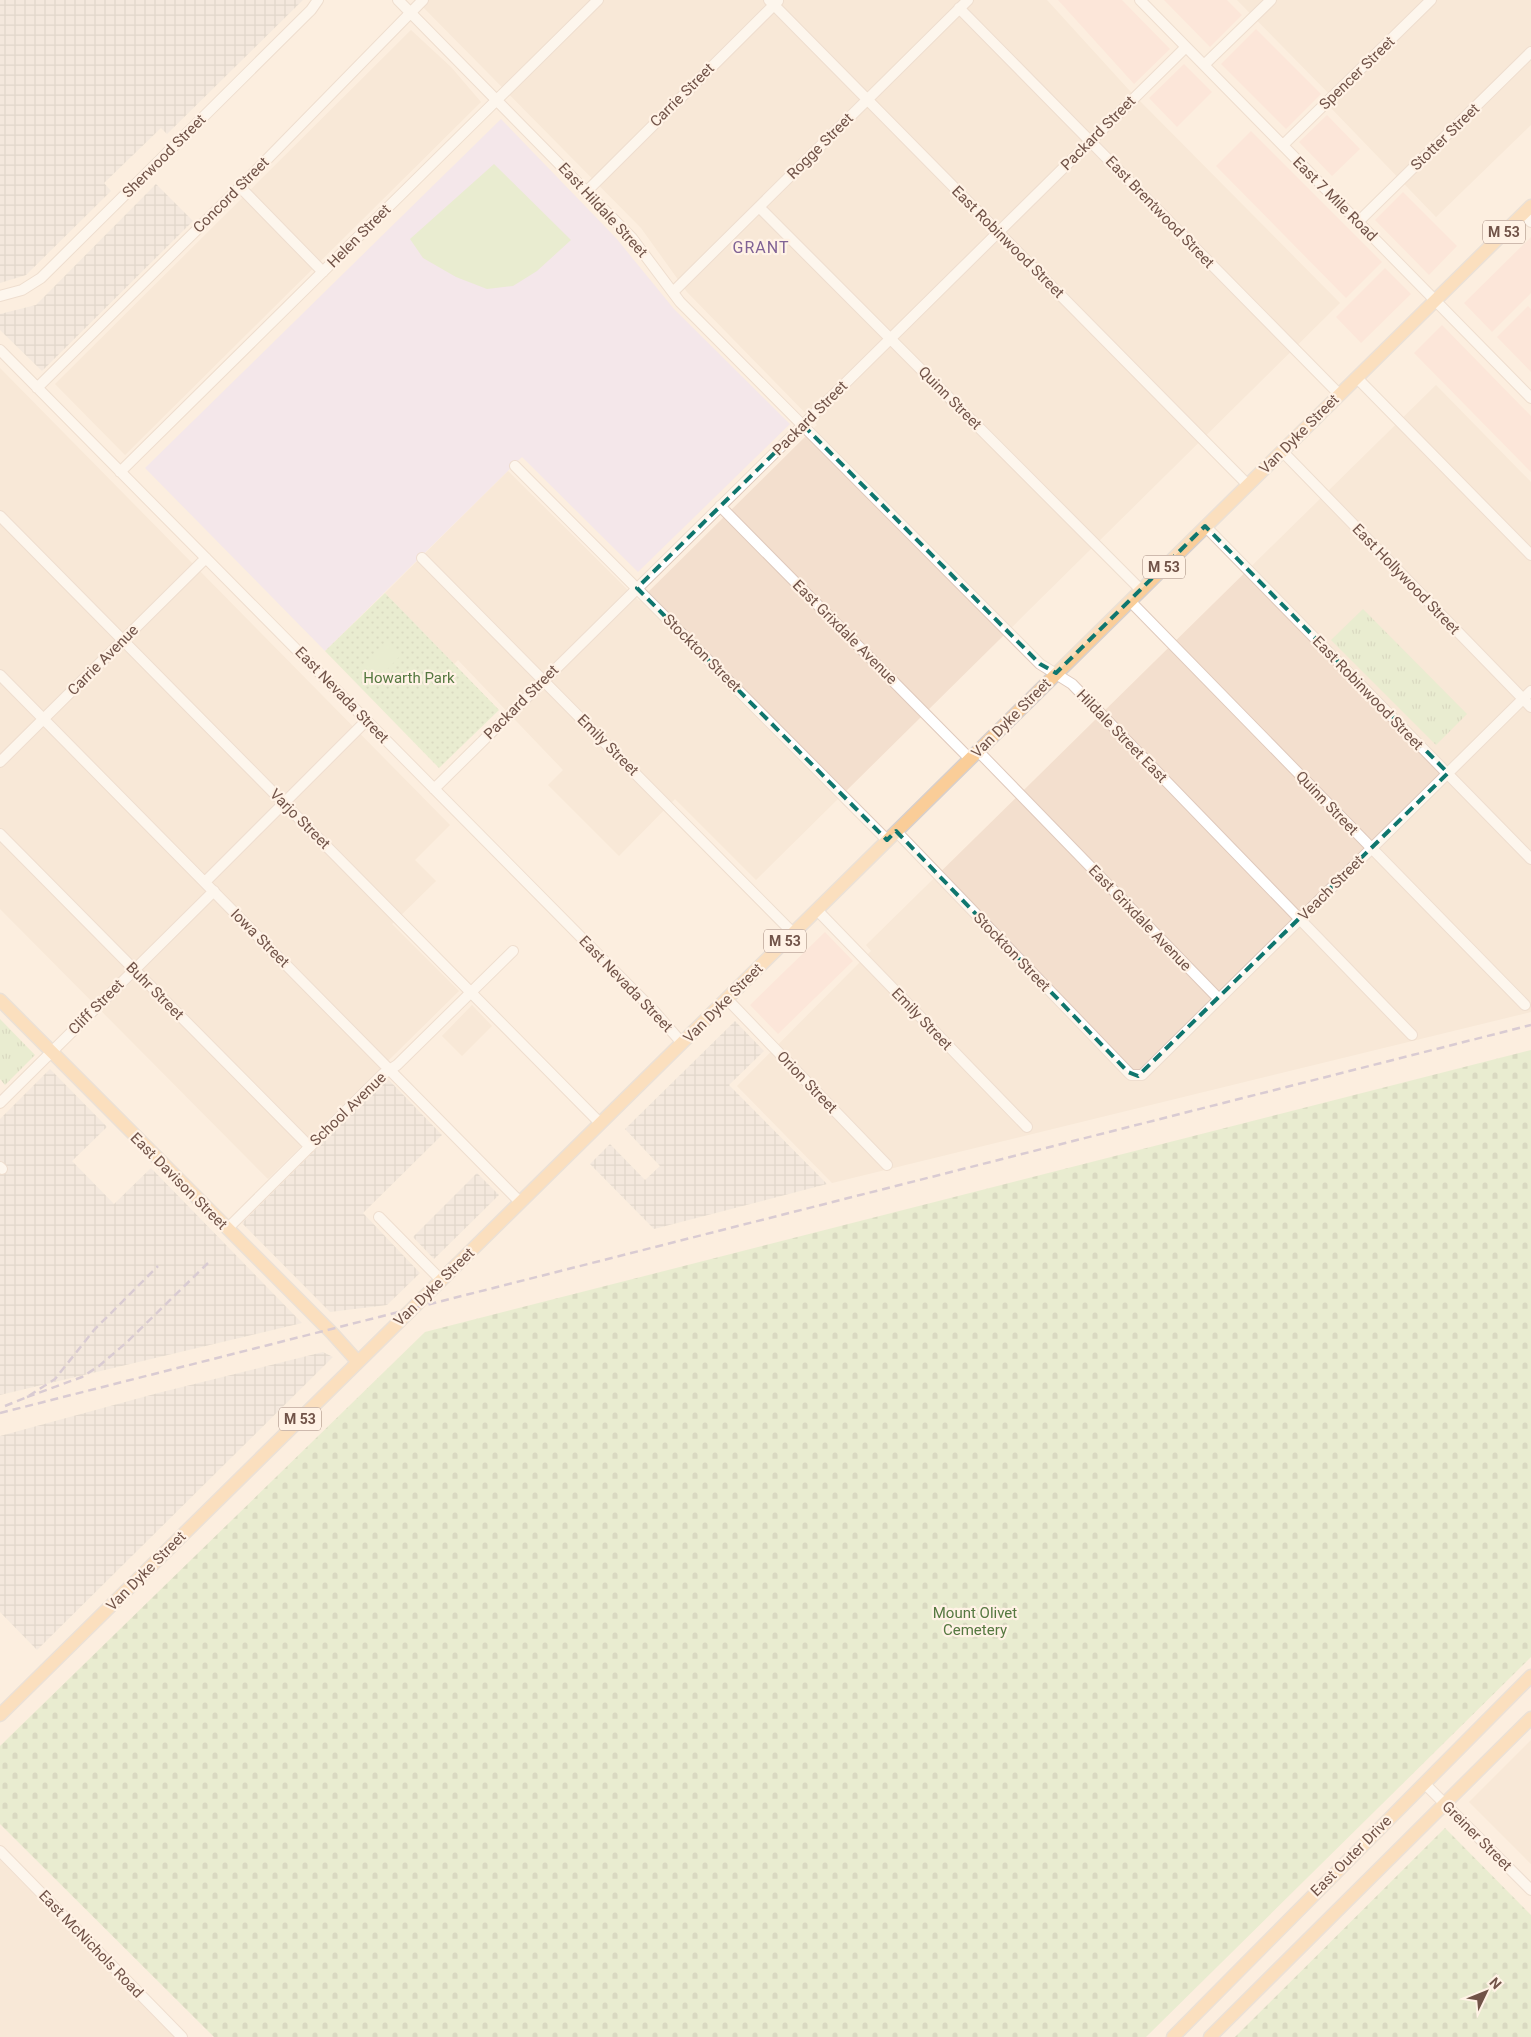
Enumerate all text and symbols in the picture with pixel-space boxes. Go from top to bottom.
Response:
street label: Spencer Street [1316,33,1398,113]
street label: Carrie Street [646,59,718,131]
street label: Packard Street [1057,92,1139,174]
street label: Stotter Street [1407,100,1483,174]
street label: Rogge Street [783,109,857,183]
street label: Sherwood Street [119,111,209,201]
street label: East Brentwood Street [1102,152,1218,272]
street label: Concord Street [189,153,273,237]
street label: East 7 Mile Road [1289,153,1381,245]
street label: East Hildale Street [555,159,651,261]
street label: East Robinwood Street [948,182,1068,302]
street label: Helen Street [324,201,394,271]
road number: M 53 [1483,220,1525,243]
district label: GRANT [733,238,789,257]
street label: Quinn Street [915,363,985,433]
street label: Packard Street [769,377,851,459]
street label: Van Dyke Street [1256,390,1343,477]
street label: East Hollywood Street [1349,520,1464,638]
road number: M 53 [1143,556,1185,578]
street label: East Grixdale Avenue [789,576,901,688]
street label: Stockton Street [659,610,745,696]
street label: Carrie Avenue [64,621,142,699]
street label: East Robinwood Street [1309,632,1427,754]
street label: East Nevada Street [291,643,393,747]
street label: Packard Street [480,661,562,743]
park label: Howarth Park [363,669,455,687]
street label: Van Dyke Street [968,674,1055,761]
street label: Hildale Street East [1073,686,1171,786]
street label: Emily Street [574,711,642,779]
street label: Quinn Street [1292,767,1362,839]
street label: Varjo Street [266,785,334,853]
street label: Veach Street [1295,852,1367,924]
street label: East Grixdale Avenue [1085,861,1195,975]
street label: Iowa Street [227,905,293,971]
street label: Stockton Street [970,909,1054,995]
road number: M 53 [764,929,806,952]
street label: East Nevada Street [575,932,677,1036]
street label: Buhr Street [122,958,188,1024]
street label: Van Dyke Street [680,959,767,1046]
street label: Cliff Street [65,976,127,1038]
street label: Emily Street [888,984,956,1054]
street label: Orion Street [773,1047,841,1117]
street label: School Avenue [306,1068,390,1150]
street label: East Davison Street [127,1129,231,1233]
street label: Van Dyke Street [390,1244,478,1330]
road number: M 53 [279,1408,321,1430]
street label: Van Dyke Street [103,1527,190,1614]
park label: Mount Olivet Cemetery [933,1604,1017,1639]
street label: Greiner Street [1438,1797,1516,1875]
street label: East Outer Drive [1307,1812,1395,1900]
street label: East McNichols Road [35,1886,147,2002]
north arrow [1461,1967,1511,2017]
text: N [1486,1974,1505,1992]

